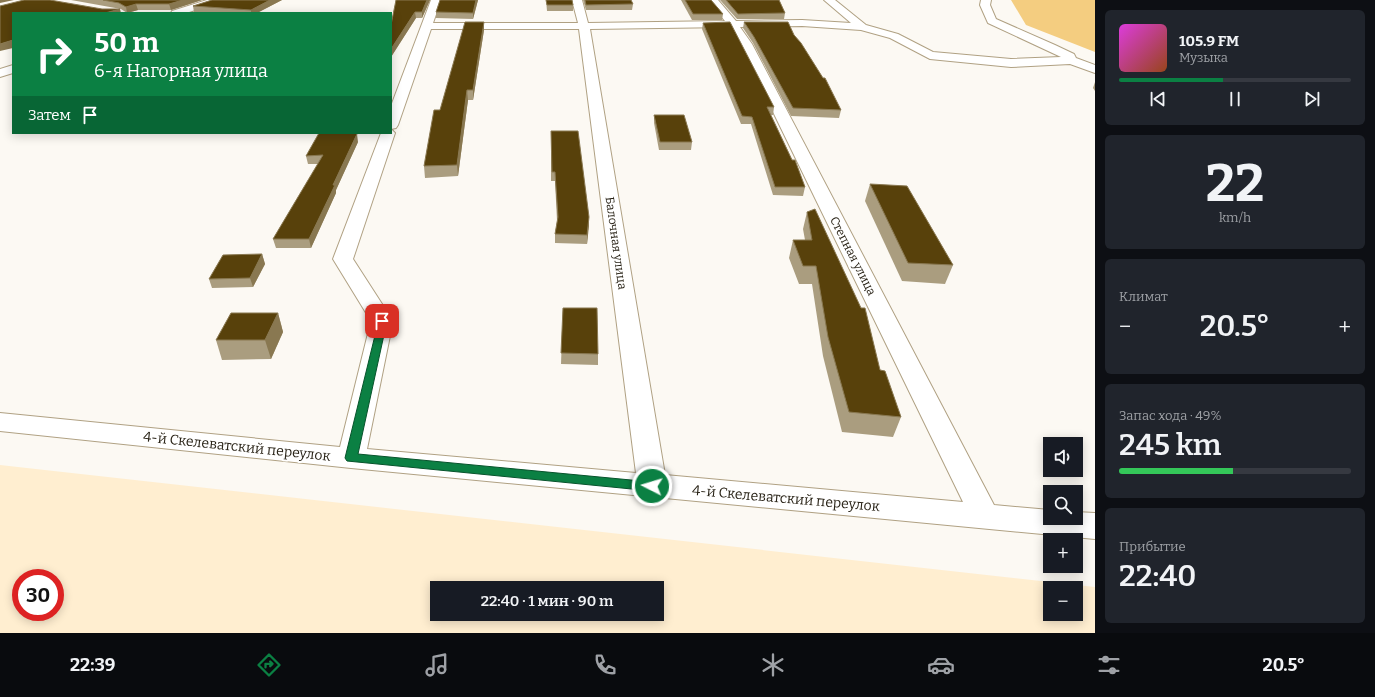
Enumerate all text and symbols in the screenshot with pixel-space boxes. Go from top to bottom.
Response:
text: 50 m [94,26,159,59]
icon: right [28,28,80,80]
text: 105.9 FM [1179,32,1239,50]
text: Музыка [1179,50,1228,65]
text: 6-я Нагорная улица [94,60,268,82]
icon: previous [1147,88,1169,110]
icon: pause [1224,88,1246,110]
icon: next [1301,88,1323,110]
icon: arrive [79,104,101,126]
text: Затем [28,106,71,124]
text: 22 [1206,152,1264,215]
street label: Балочная улица [603,196,630,291]
text: km/h [1219,210,1251,225]
street label: Степная улица [827,214,879,298]
text: Климат [1119,289,1168,304]
pin [365,304,399,338]
text: 20.5° [1200,308,1270,344]
icon: arrive [371,310,393,332]
text: − [1119,313,1131,340]
text: + [1338,313,1351,340]
text: Запас хода · 49% [1119,408,1221,423]
text: 245 km [1119,427,1221,463]
street label: 4-й Скелеватский переулок [142,428,332,465]
map controls [1043,437,1083,621]
button: sound [1043,437,1083,477]
position arrow [631,465,673,507]
street label: 4-й Скелеватский переулок [691,482,881,515]
button: search [1043,485,1083,525]
button: + [1043,533,1083,573]
text: Прибытие [1119,539,1186,554]
text: 22:40 [1119,558,1196,594]
speed limit sign: 30 [12,569,64,621]
button: − [1043,581,1083,621]
text: 22:40 · 1 мин · 90 m [481,592,613,610]
icon: directions [255,651,283,679]
icon: music [423,651,451,679]
icon: phone [591,651,619,679]
icon: climate [759,651,787,679]
icon: car [927,651,955,679]
icon: filters [1095,651,1123,679]
text: 22:39 [70,654,115,676]
text: 20.5° [1263,654,1305,676]

